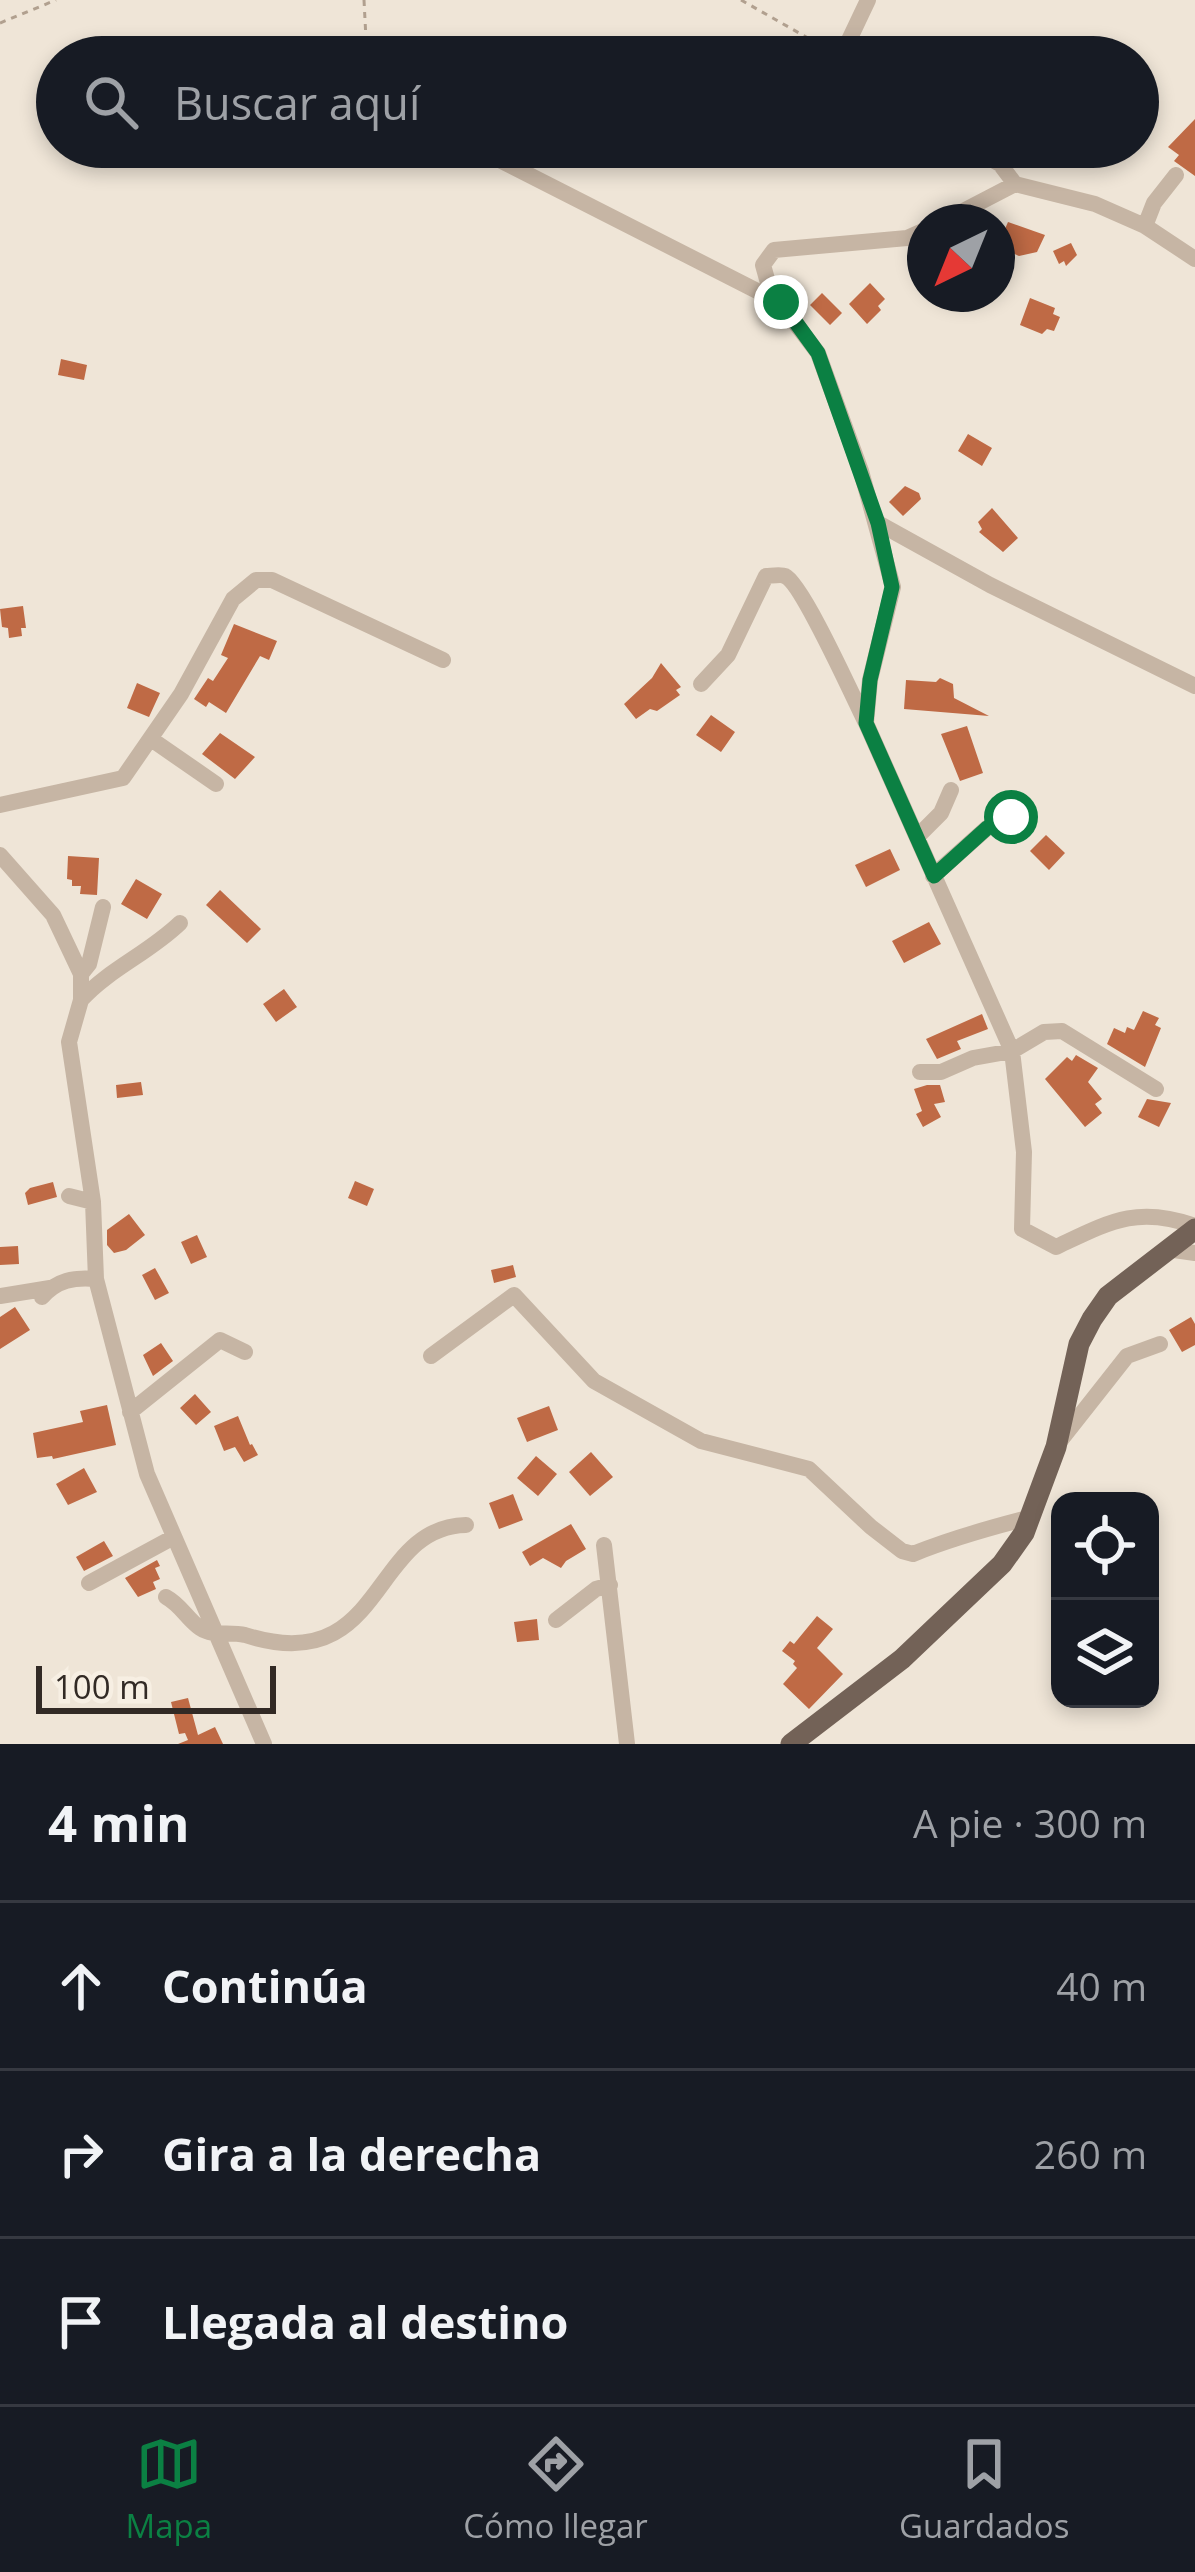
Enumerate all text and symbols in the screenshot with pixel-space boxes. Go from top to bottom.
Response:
search box [36,36,1159,168]
icon: search [78,69,144,135]
text: Buscar aquí [174,72,420,133]
north arrow [907,204,1015,312]
route end [754,275,808,329]
route start [984,790,1038,844]
map controls [1051,1492,1159,1708]
button: locate [1051,1492,1159,1600]
button: layers [1051,1600,1159,1708]
scale bar [36,1660,276,1713]
text: 100 m [54,1664,150,1709]
text: 4 min [48,1787,190,1857]
text: A pie · 300 m [913,1796,1147,1849]
icon: ahead [48,1953,114,2019]
text: Continúa [162,1955,368,2016]
text: 40 m [1056,1959,1147,2012]
icon: right [48,2121,114,2187]
text: Gira a la derecha [162,2123,541,2184]
text: 260 m [1034,2127,1147,2180]
icon: arrive [48,2289,114,2355]
text: Llegada al destino [162,2291,568,2352]
tab: Mapa [126,2431,212,2548]
tab: Cómo llegar [463,2431,648,2548]
tab: Guardados [899,2431,1069,2548]

